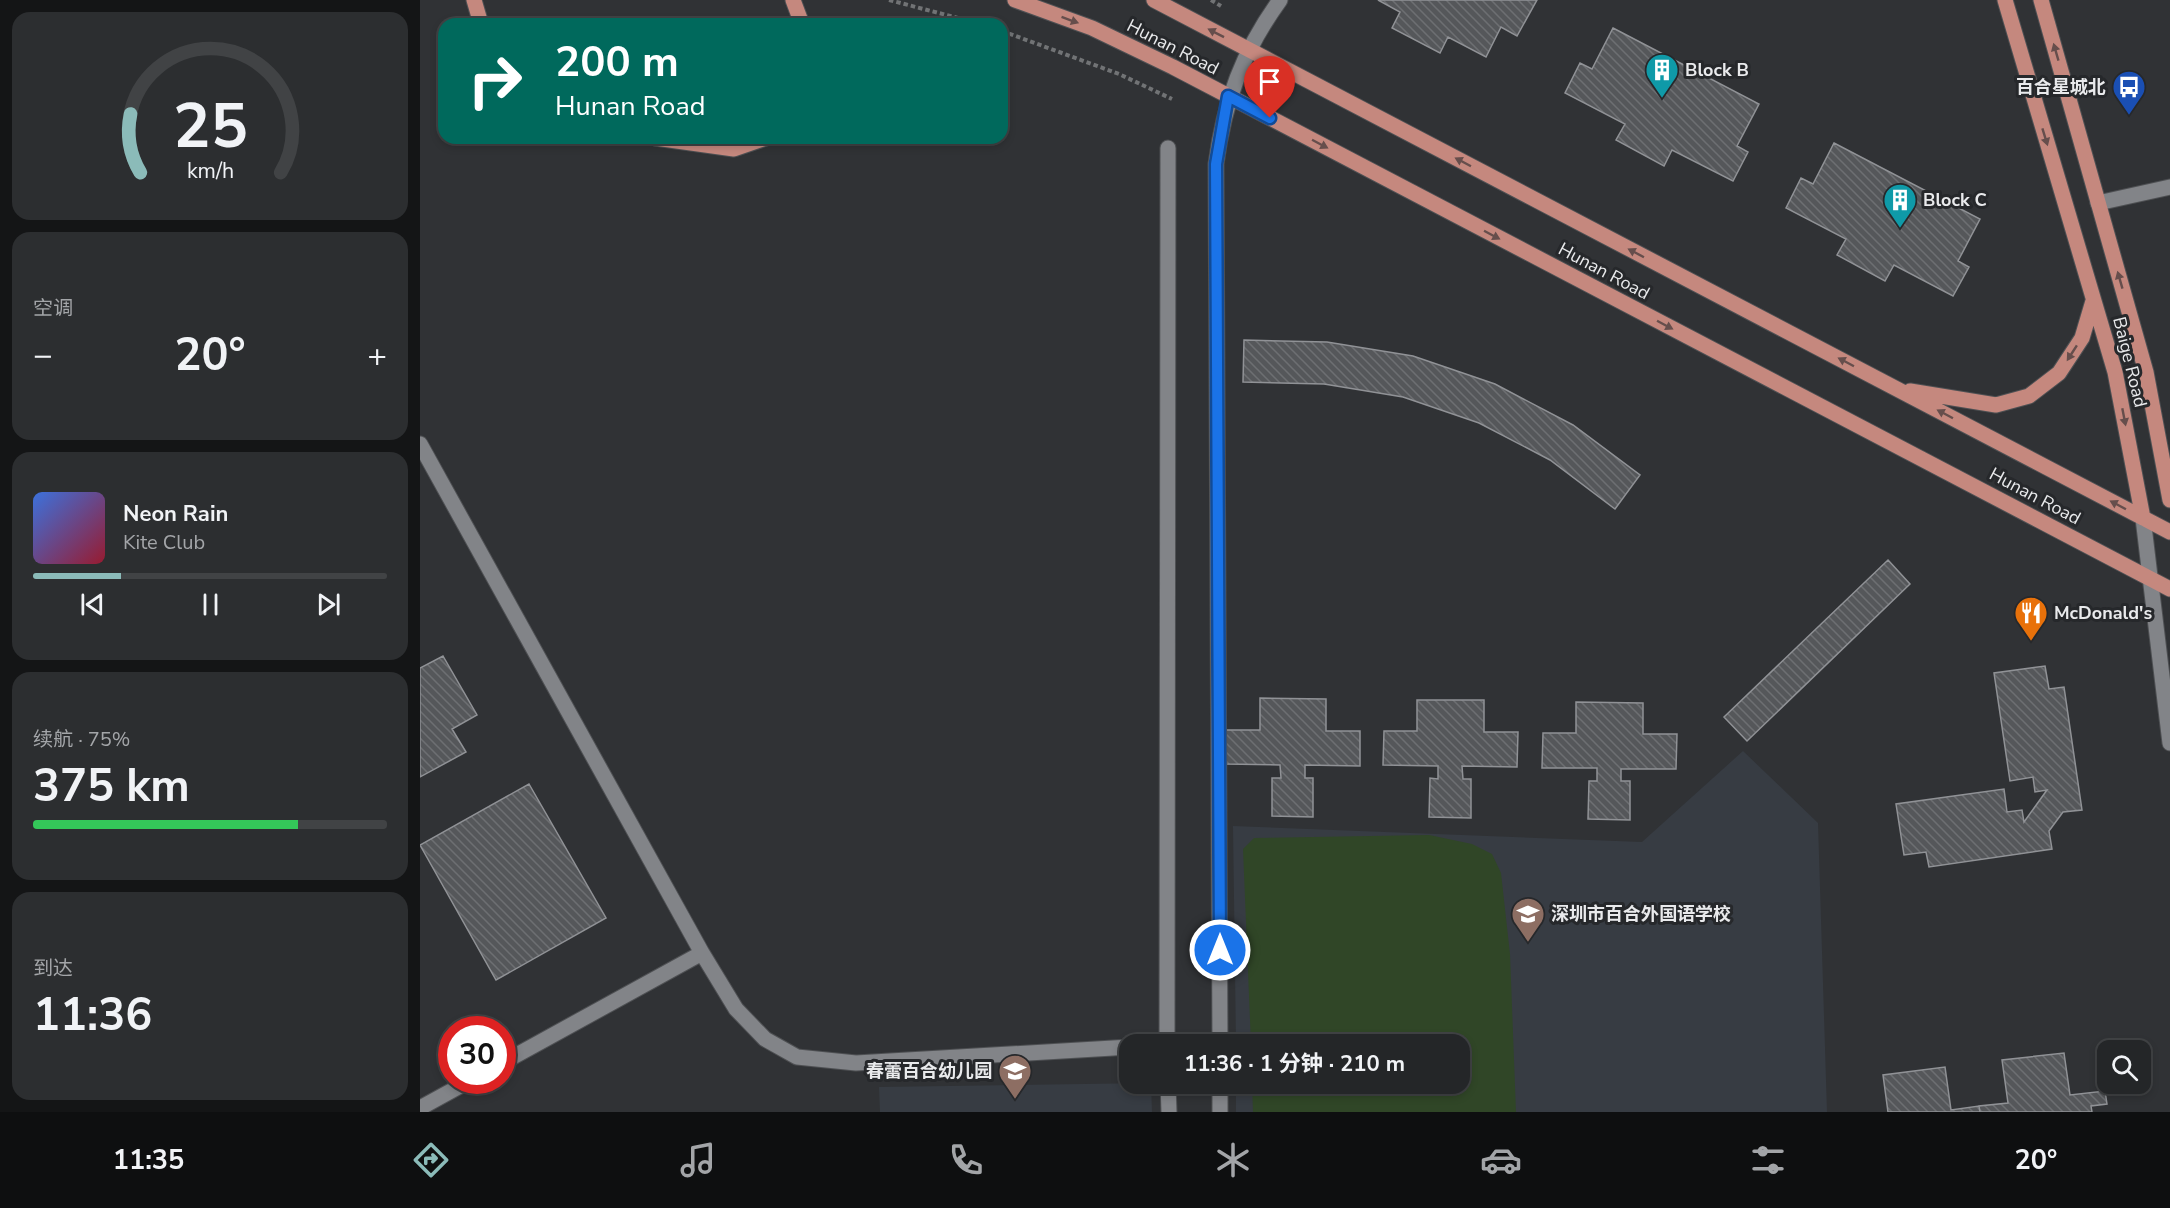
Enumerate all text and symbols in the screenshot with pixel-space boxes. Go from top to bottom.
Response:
street label: Hunan Road [1123,14,1223,80]
one-way arrow [1061,16,1079,25]
one-way arrow [1207,28,1224,38]
text: 200 m [555,34,679,91]
icon: right [456,42,534,120]
one-way arrow [2051,43,2060,61]
building icon: Block B [1644,52,1680,99]
pin [1244,56,1295,118]
place label: Block B [1685,58,1749,82]
icon: arrive [1253,65,1286,98]
bus stop icon: 百合星城北 [2111,69,2147,116]
place label: 百合星城北 [2016,75,2106,99]
text: 25 [173,84,247,169]
text: Hunan Road [555,88,705,125]
one-way arrow [2041,128,2050,146]
one-way arrow [1311,139,1328,149]
text: km/h [186,156,234,186]
one-way arrow [1455,157,1472,167]
building icon: Block C [1882,182,1918,229]
place label: Block C [1923,188,1987,212]
one-way arrow [1484,230,1501,239]
street label: Hunan Road [1554,237,1654,305]
one-way arrow [1628,248,1645,257]
one-way arrow [2115,271,2124,289]
text: 空调 [33,295,73,322]
street label: Baige Road [2107,314,2153,410]
one-way arrow [1657,320,1674,330]
text: 20° [174,325,246,386]
text: − [33,333,53,378]
text: + [367,333,387,378]
one-way arrow [2066,345,2078,361]
one-way arrow [1838,358,1855,367]
one-way arrow [2120,408,2129,427]
one-way arrow [1937,409,1954,419]
street label: Hunan Road [1985,462,2085,530]
text: Neon Rain [123,499,228,529]
one-way arrow [2109,500,2126,510]
text: Kite Club [123,529,205,556]
icon: previous [76,588,109,621]
icon: pause [194,588,227,621]
icon: next [312,588,345,621]
restaurant icon: McDonald's [2013,595,2049,642]
place label: McDonald's [2054,601,2152,625]
text: 续航 · 75% [33,726,130,753]
text: 375 km [33,756,190,817]
school or university icon: 深圳市百合外国语学校 [1510,896,1546,943]
place label: 深圳市百合外国语学校 [1551,902,1731,926]
position arrow [1188,918,1252,982]
text: 到达 [33,955,73,982]
text: 11:36 [33,985,152,1046]
speed limit sign: 30 [438,1016,516,1094]
map controls [2097,1040,2151,1094]
button: search [2097,1040,2151,1094]
text: 11:36 · 1 分钟 · 210 m [1184,1049,1405,1079]
school or university icon: 春蕾百合幼儿园 [997,1053,1033,1100]
place label: 春蕾百合幼儿园 [866,1059,992,1083]
icon: directions [410,1139,452,1181]
icon: music [677,1139,719,1181]
icon: phone [945,1139,987,1181]
icon: climate [1212,1139,1254,1181]
icon: car [1480,1139,1522,1181]
icon: filters [1747,1139,1789,1181]
text: 11:35 [113,1142,184,1179]
text: 20° [2015,1142,2057,1179]

